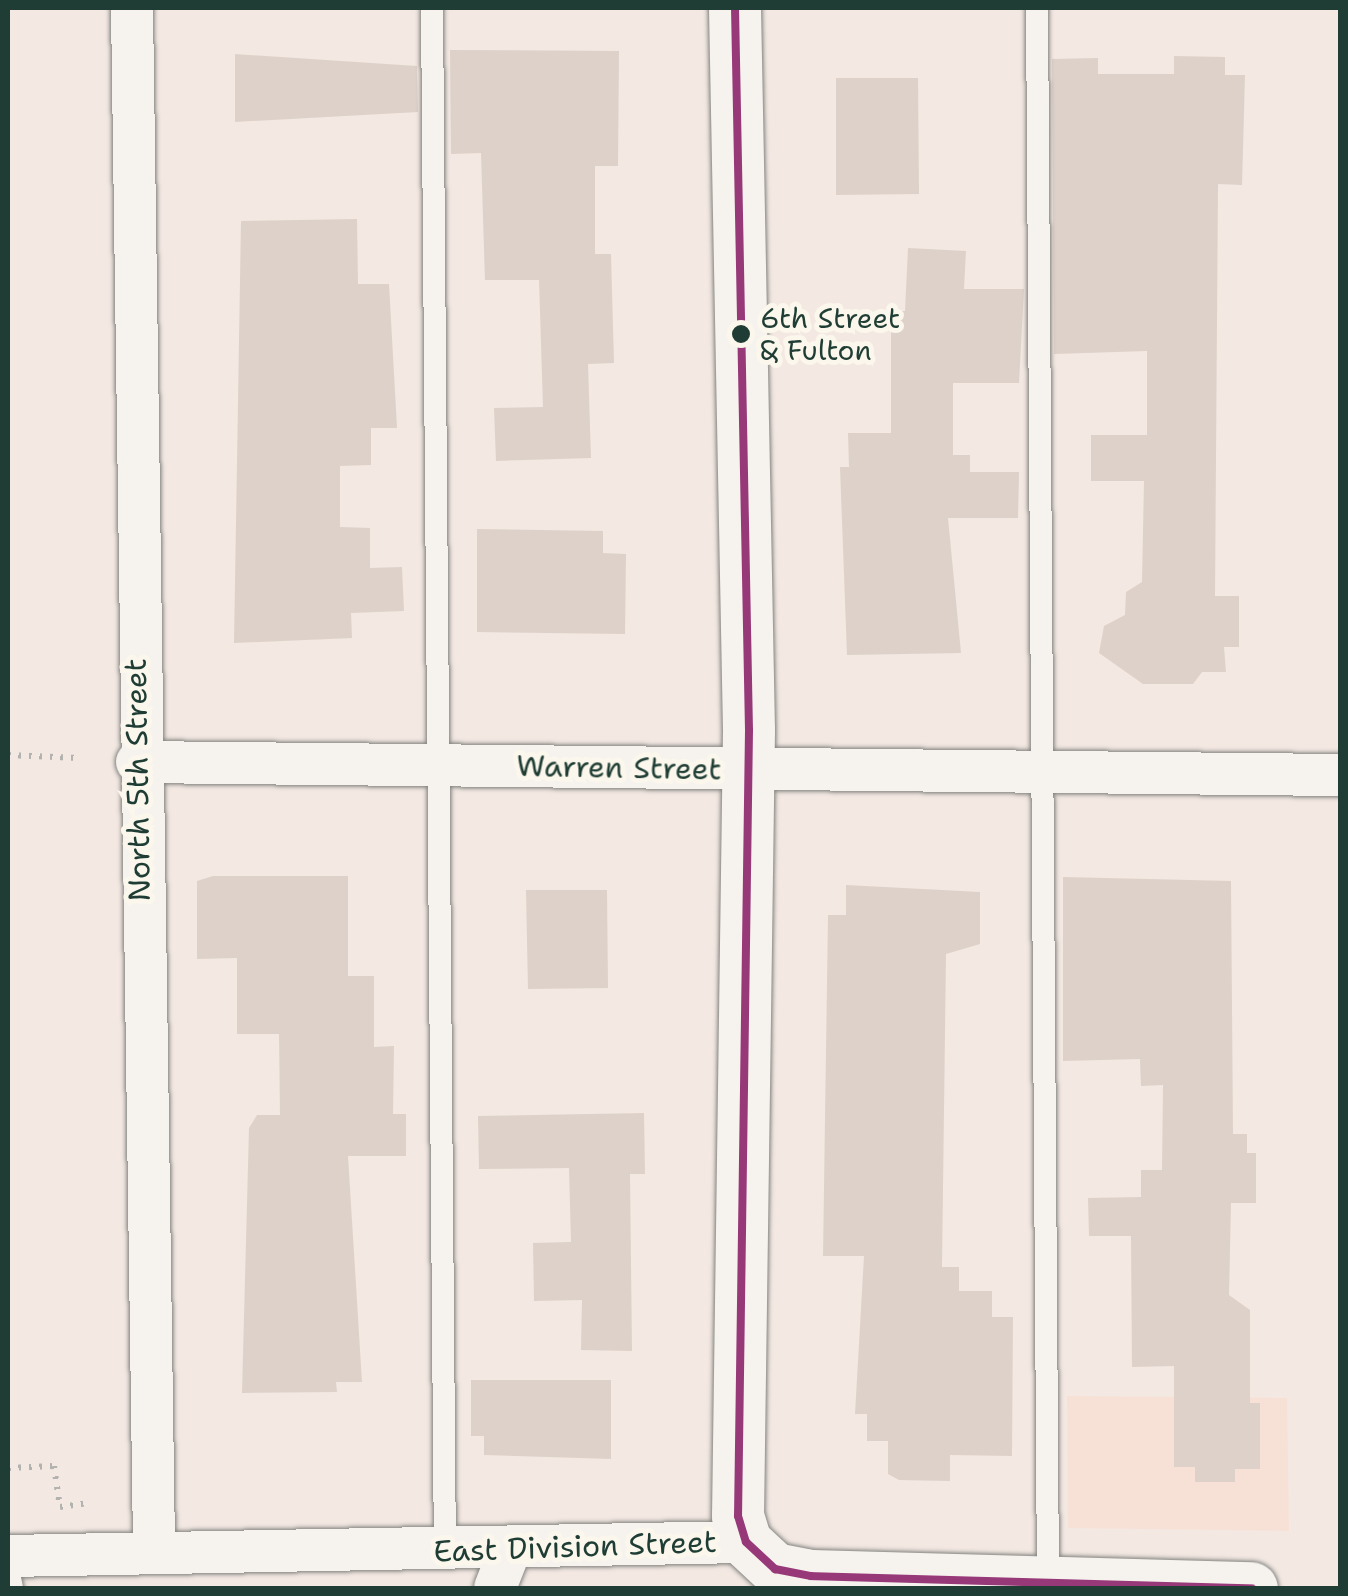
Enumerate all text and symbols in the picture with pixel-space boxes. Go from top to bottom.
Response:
place label: 6th Street & Fulton [760,301,900,367]
marker: 6th Street & Fulton [731,324,751,344]
street label: North 5th Street [118,658,158,902]
street label: Warren Street [516,748,722,788]
street label: East Division Street [433,1524,717,1570]

